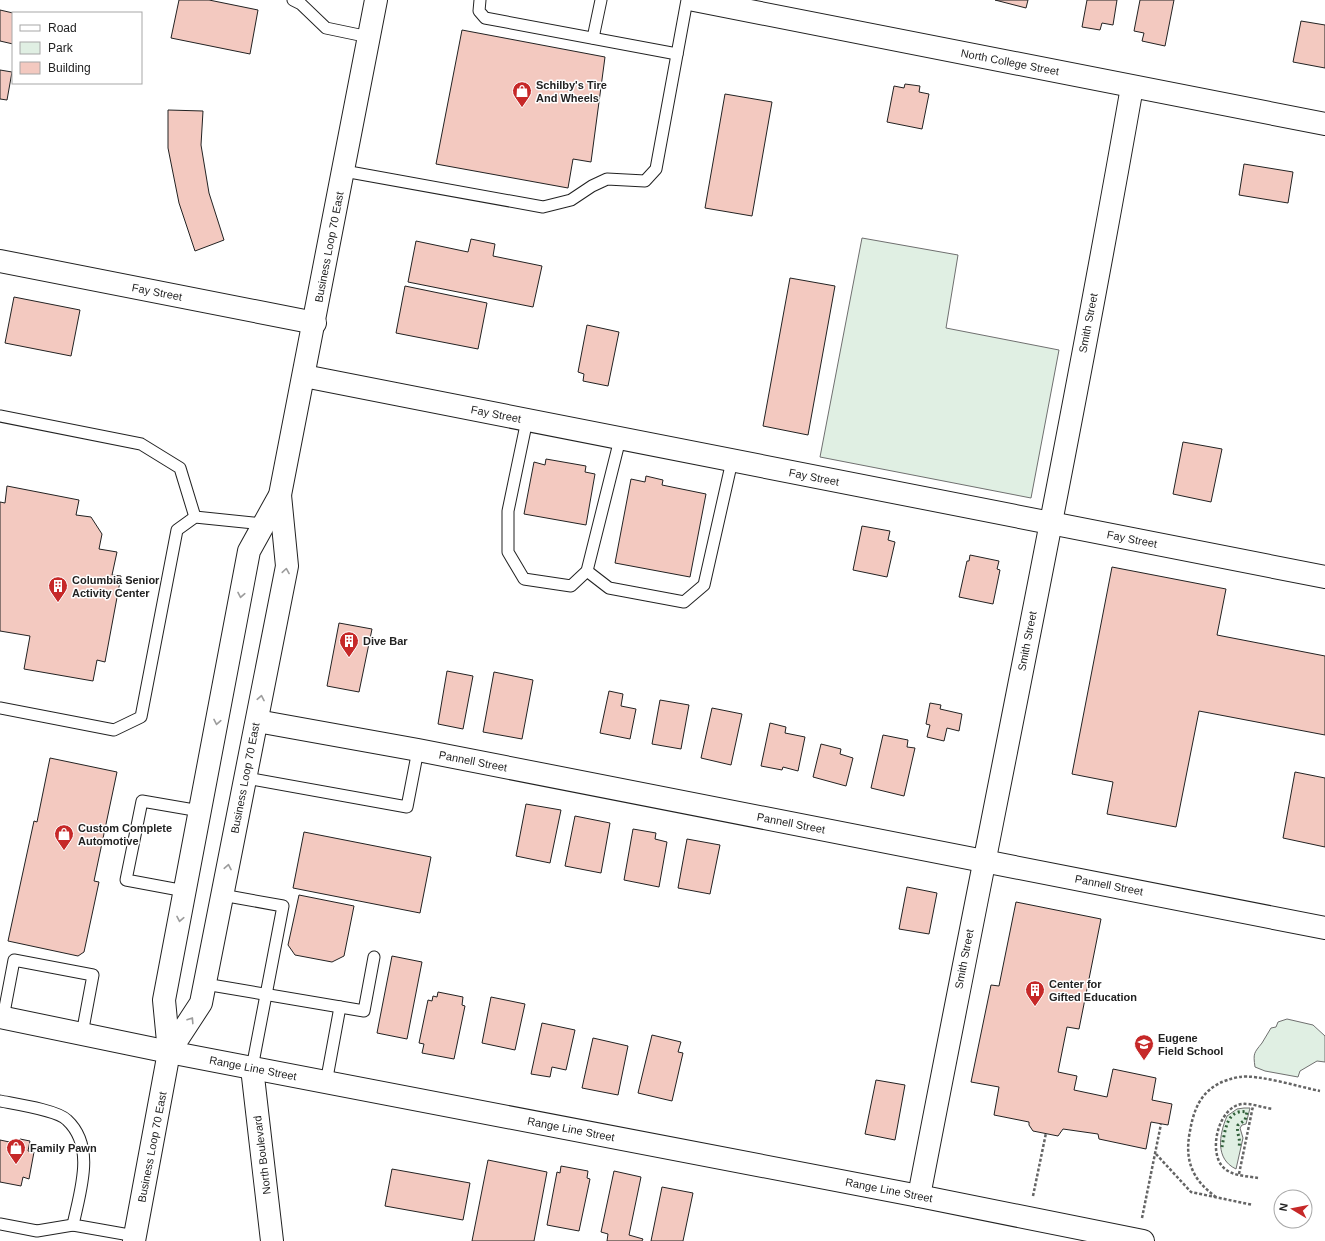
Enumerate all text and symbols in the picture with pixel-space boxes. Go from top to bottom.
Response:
legend [12,12,142,84]
text: Road [48,21,77,35]
text: Park [48,41,74,55]
street label: North College Street [960,47,1060,77]
text: Building [48,61,91,75]
place label: Schilby's Tire And Wheels [536,79,607,104]
shop icon: Schilby's Tire And Wheels [511,80,533,108]
street label: Business Loop 70 East [312,191,346,303]
street label: Fay Street [131,281,183,303]
street label: Smith Street [1076,292,1100,354]
street label: Fay Street [470,403,522,425]
street label: Fay Street [788,466,840,488]
street label: Fay Street [1106,528,1158,550]
one-way arrow [281,568,290,574]
place label: Columbia Senior Activity Center [72,574,160,599]
building icon: Columbia Senior Activity Center [47,575,69,603]
one-way arrow [237,592,246,598]
street label: Smith Street [1015,610,1039,672]
building icon: Dive Bar [338,630,360,658]
place label: Dive Bar [363,635,408,647]
one-way arrow [256,695,265,701]
one-way arrow [213,719,221,726]
street label: Business Loop 70 East [228,722,262,834]
street label: Pannell Street [438,749,508,773]
street label: Pannell Street [756,811,826,835]
place label: Custom Complete Automotive [78,822,172,847]
shop icon: Custom Complete Automotive [53,823,75,851]
one-way arrow [223,864,232,870]
street label: Pannell Street [1074,873,1144,897]
one-way arrow [176,916,184,922]
street label: Smith Street [952,928,976,990]
place label: Center for Gifted Education [1049,978,1137,1003]
building icon: Center for Gifted Education [1024,979,1046,1007]
one-way arrow [186,1017,193,1024]
place label: Eugene Field School [1158,1032,1223,1057]
school or university icon: Eugene Field School [1133,1033,1155,1061]
street label: Range Line Street [208,1054,298,1082]
street label: Business Loop 70 East [135,1091,169,1203]
street label: North Boulevard [251,1115,273,1195]
street label: Range Line Street [526,1115,616,1143]
shop icon: Family Pawn [5,1137,27,1165]
place label: Family Pawn [30,1142,97,1154]
street label: Range Line Street [844,1176,934,1204]
north arrow [1273,1189,1313,1229]
text: N [1277,1202,1290,1212]

